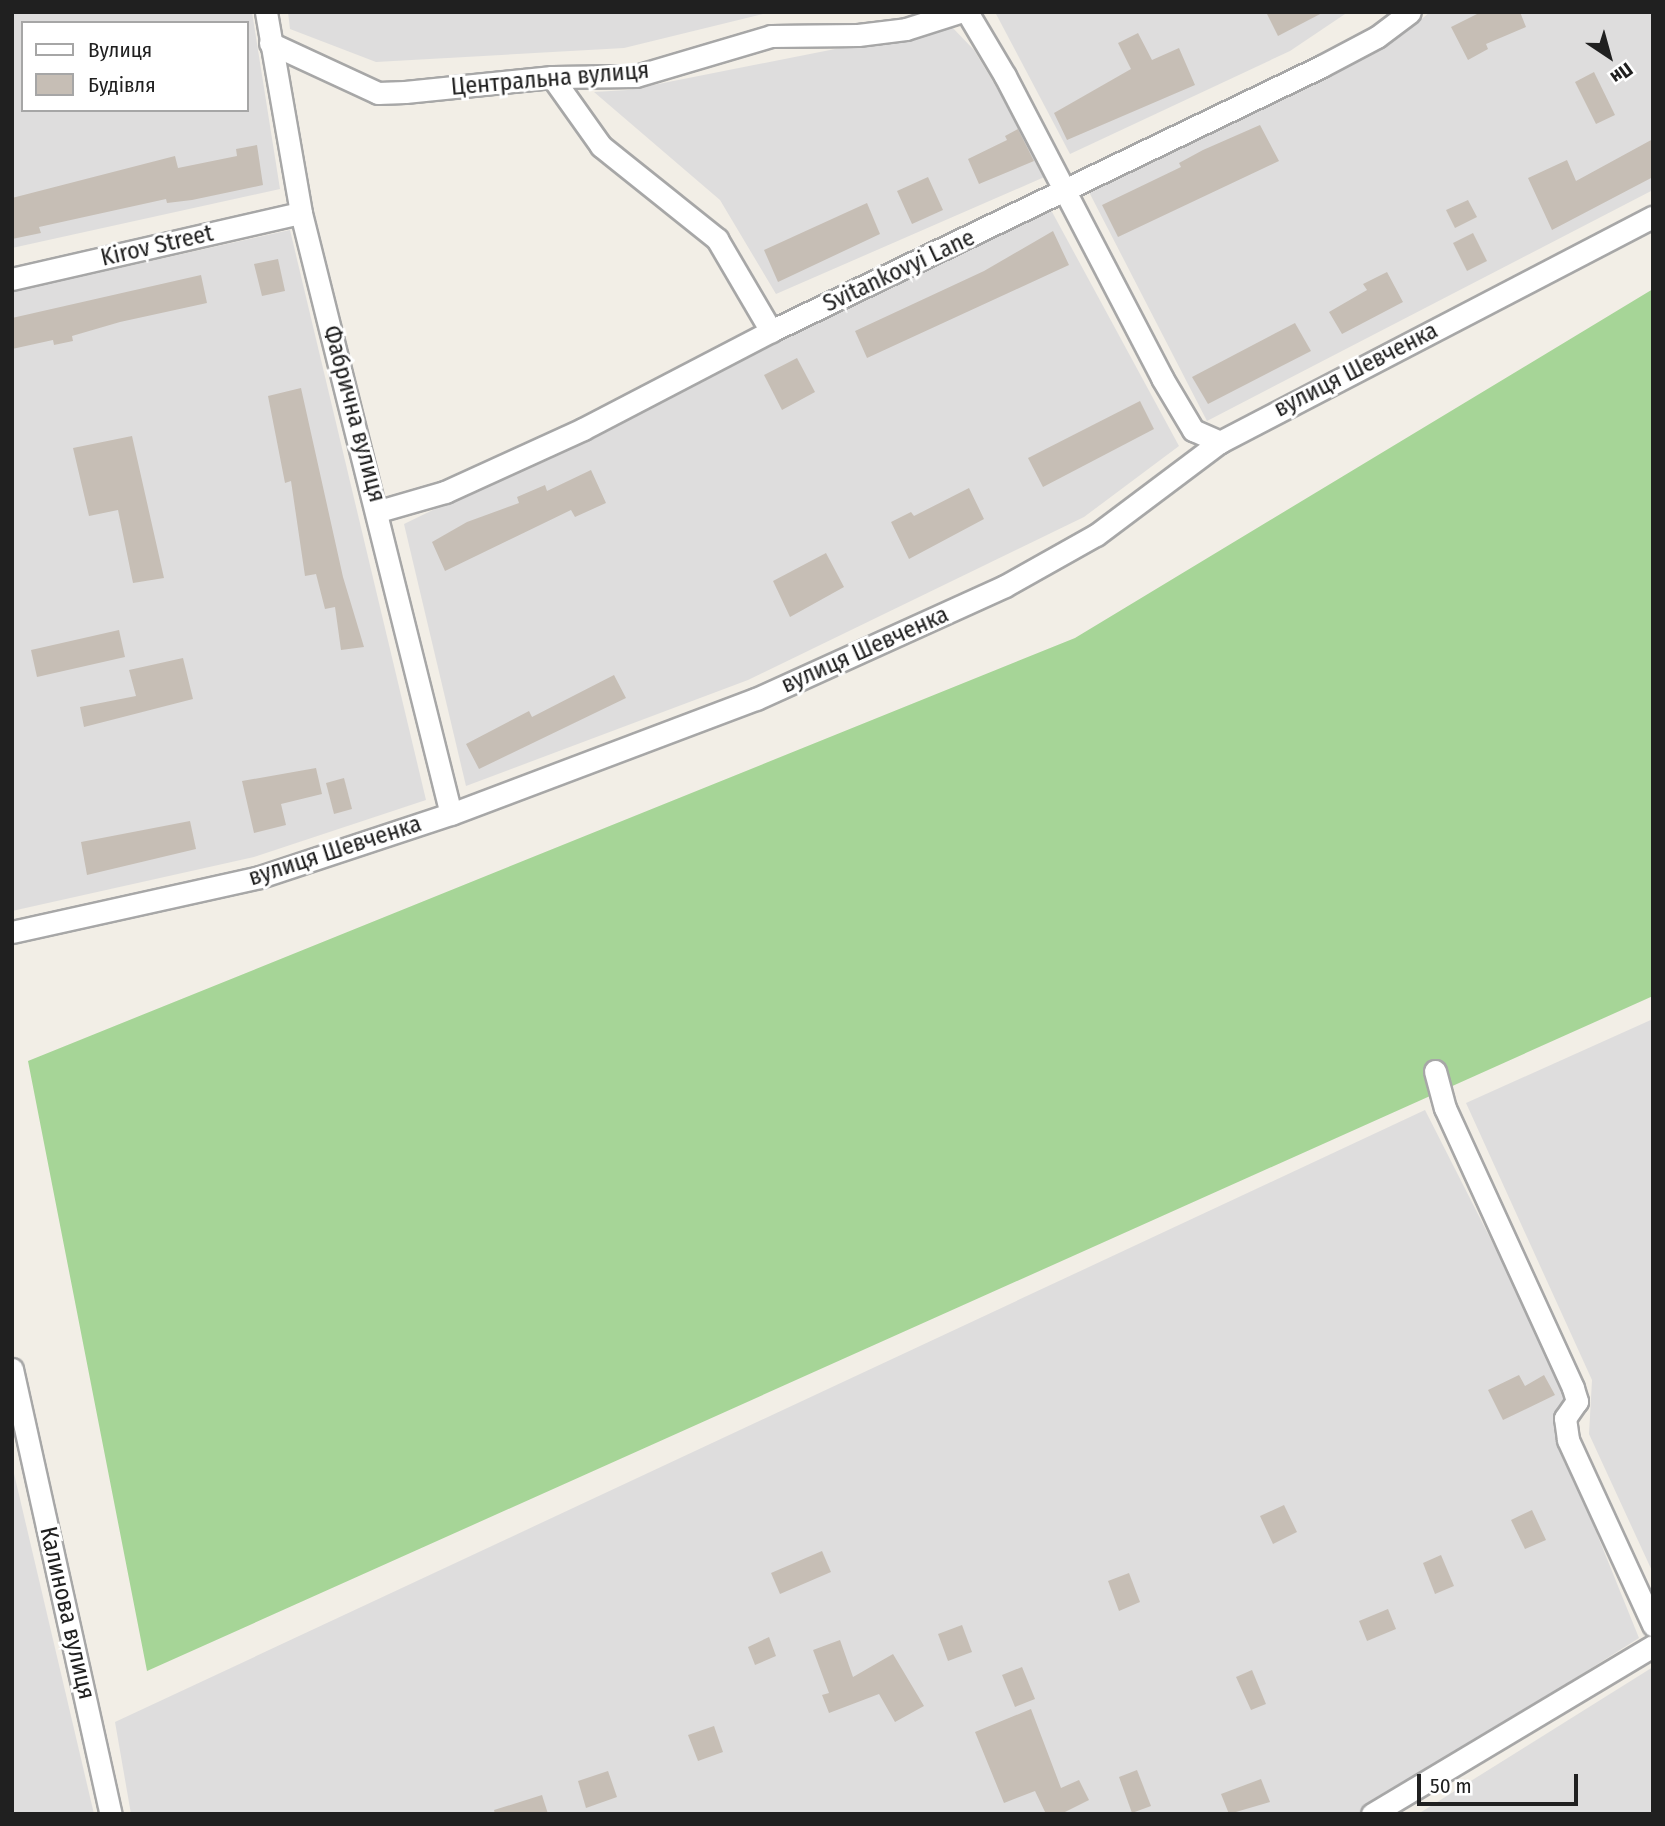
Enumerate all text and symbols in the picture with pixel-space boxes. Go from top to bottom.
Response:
legend [21,21,248,112]
north arrow [1574,21,1644,91]
text: Вулиця [88,37,152,63]
street label: Центральна вулиця [450,56,650,102]
text: Пн [1606,58,1637,89]
text: Будівля [88,72,156,98]
street label: Kirov Street [98,219,216,273]
street label: Svitankovyi Lane [819,223,979,319]
street label: вулиця Шевченка [1269,316,1443,424]
street label: Фабрична вулиця [317,323,391,505]
street label: вулиця Шевченка [777,600,953,700]
street label: вулиця Шевченка [245,809,425,893]
street label: Калинова вулиця [33,1524,101,1702]
scale bar [1420,1759,1581,1803]
text: 50 m [1430,1773,1472,1799]

